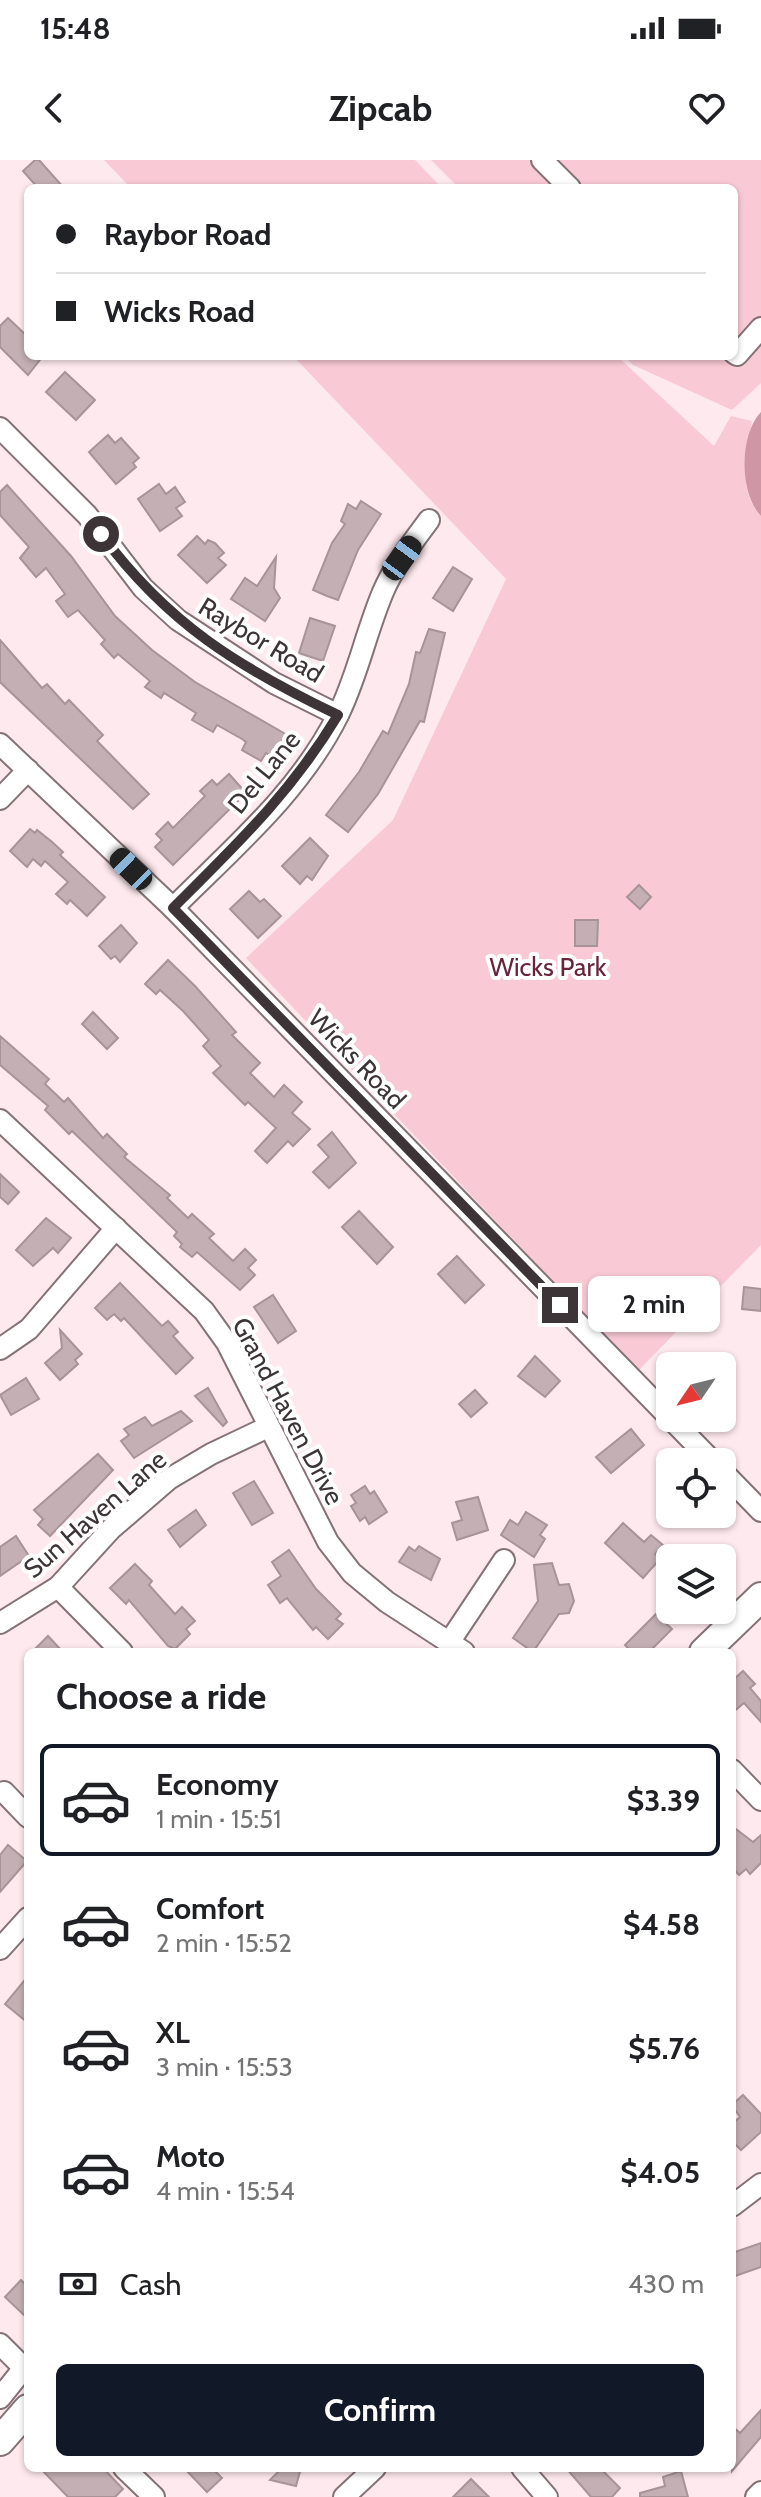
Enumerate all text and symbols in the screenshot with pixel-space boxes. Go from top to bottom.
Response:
text: 15:48 [40,10,111,47]
icon: back [32,86,76,130]
text: Zipcab [329,86,432,130]
icon: heart [685,86,729,130]
text: Raybor Road [104,216,271,253]
text: Wicks Road [104,293,255,330]
route start [83,516,119,552]
car [378,532,426,584]
street label: Raybor Road [193,590,329,690]
street label: Del Lane [221,724,307,820]
car [105,844,157,894]
park label: Wicks Park [490,951,607,983]
street label: Wicks Road [302,1002,412,1116]
callout: 2 min [588,1277,720,1333]
route end [542,1287,578,1323]
text: 2 min [623,1288,685,1320]
street label: Grand Haven Drive [225,1312,351,1510]
north arrow [656,1352,736,1432]
map controls [656,1352,736,1624]
street label: Sun Haven Lane [17,1443,173,1585]
button: locate [656,1448,736,1528]
button: layers [656,1544,736,1624]
text: Choose a ride [56,1674,266,1718]
icon: car [60,1764,132,1836]
text: Economy [156,1766,279,1803]
text: $3.39 [627,1782,700,1819]
text: 1 min · 15:51 [156,1803,282,1835]
icon: car [60,1888,132,1960]
text: Comfort [156,1890,264,1927]
text: $4.58 [623,1906,700,1943]
text: 2 min · 15:52 [156,1927,292,1959]
icon: car [60,2012,132,2084]
text: XL [156,2014,190,2051]
text: $5.76 [628,2030,700,2067]
text: 3 min · 15:53 [156,2051,293,2083]
icon: car [60,2136,132,2208]
text: Moto [156,2138,225,2175]
text: $4.05 [620,2154,700,2191]
text: 4 min · 15:54 [156,2175,295,2207]
icon: cash [56,2262,100,2306]
text: Cash [120,2266,182,2303]
text: 430 m [628,2268,704,2300]
button: Confirm [56,2364,704,2456]

